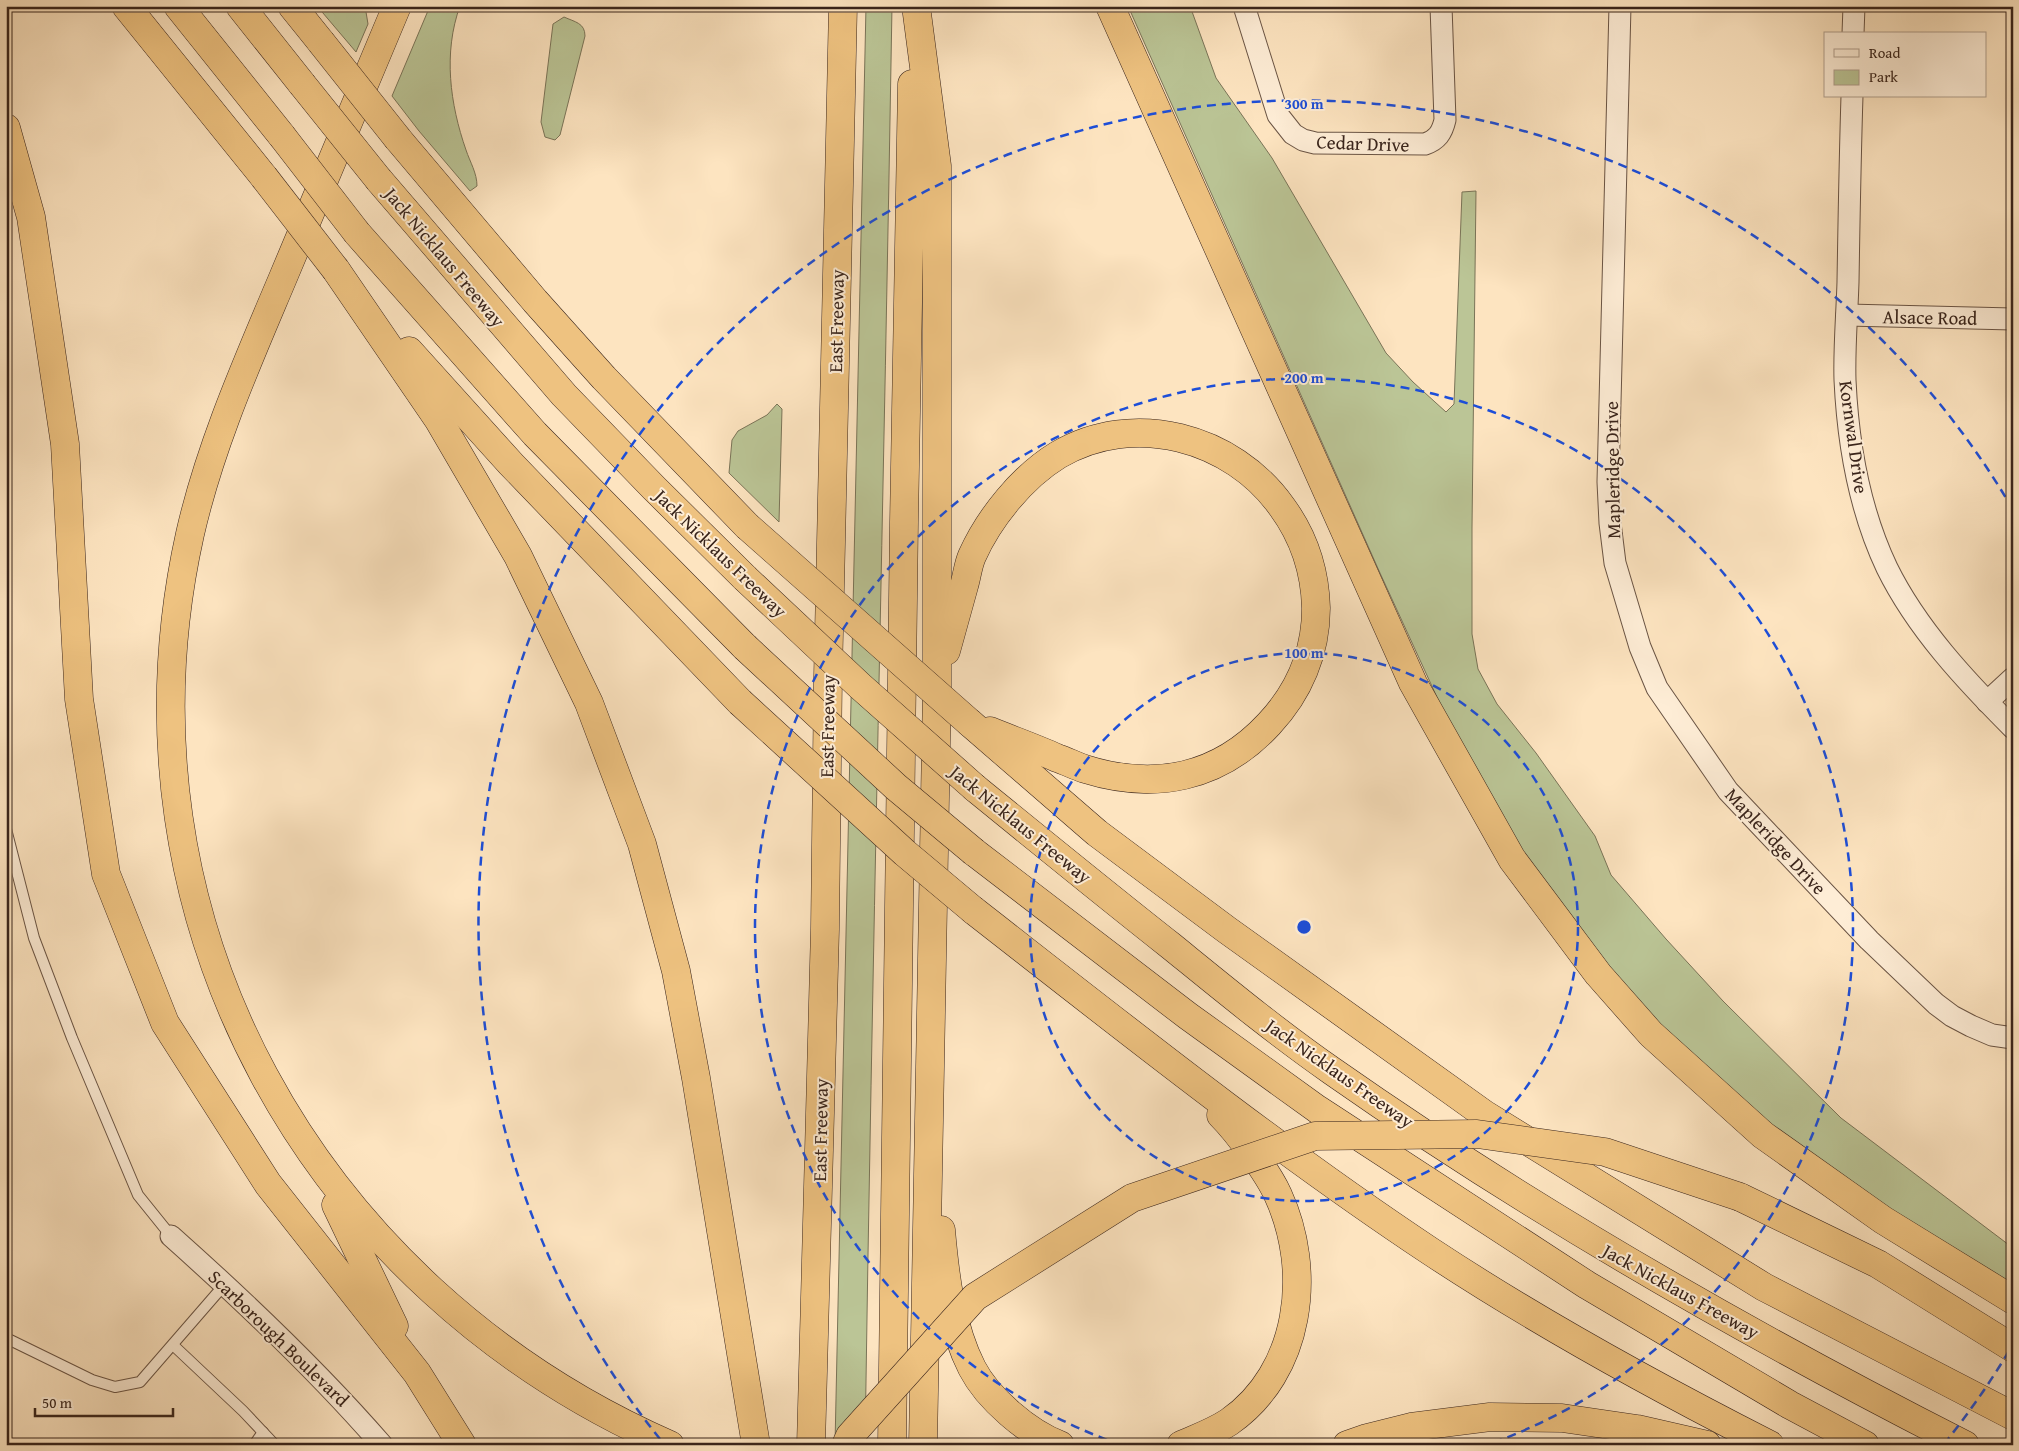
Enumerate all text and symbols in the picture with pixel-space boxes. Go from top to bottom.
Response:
legend [1824,32,1986,98]
text: Road [1869,42,1900,63]
text: Park [1869,66,1898,87]
text: 300 m [1284,93,1324,114]
street label: Cedar Drive [1316,127,1410,159]
street label: Jack Nicklaus Freeway [377,179,512,333]
street label: East Freeway [821,269,851,373]
street label: Alsace Road [1882,302,1978,332]
text: 200 m [1284,367,1324,388]
street label: Kornwal Drive [1832,379,1876,495]
street label: Mapleridge Drive [1597,401,1627,539]
street label: Jack Nicklaus Freeway [647,481,794,624]
text: 100 m [1284,642,1324,663]
street label: East Freeway [812,674,842,778]
street label: Jack Nicklaus Freeway [943,757,1098,890]
street label: Mapleridge Drive [1719,781,1833,901]
centre of rings [1295,918,1313,936]
street label: Jack Nicklaus Freeway [1259,1010,1420,1135]
street label: East Freeway [805,1078,835,1182]
street label: Jack Nicklaus Freeway [1596,1235,1765,1346]
street label: Scarborough Boulevard [202,1263,356,1414]
scale bar [35,1386,172,1418]
text: 50 m [42,1392,73,1413]

